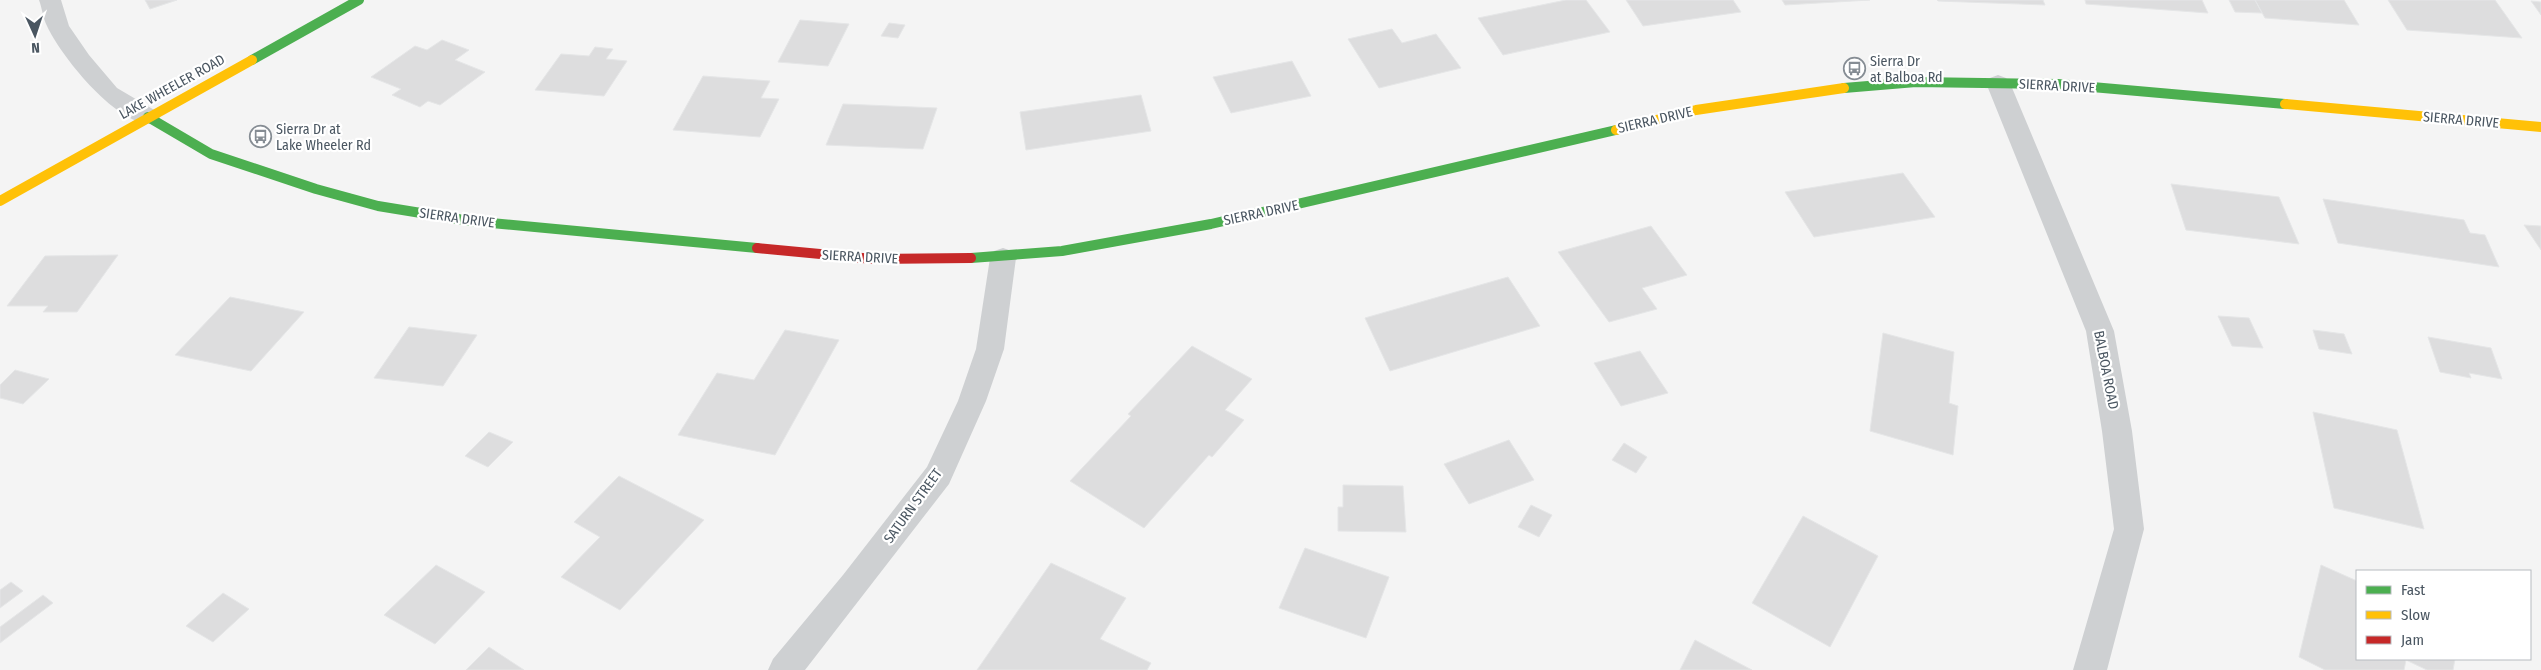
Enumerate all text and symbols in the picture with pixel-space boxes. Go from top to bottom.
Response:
north arrow [10,10,60,60]
text: N [31,39,40,56]
street label: LAKE WHEELER ROAD [116,51,228,123]
place label: Sierra Dr at Balboa Rd [1870,53,1943,86]
bus stop icon: Sierra Dr at Balboa Rd [1842,57,1866,81]
street label: SIERRA DRIVE [2018,76,2096,97]
street label: SIERRA DRIVE [1616,103,1694,137]
street label: SIERRA DRIVE [2422,108,2500,132]
place label: Sierra Dr at Lake Wheeler Rd [276,121,371,154]
bus stop icon: Sierra Dr at Lake Wheeler Rd [248,125,272,149]
street label: SIERRA DRIVE [1222,197,1300,229]
street label: SIERRA DRIVE [418,204,496,232]
street label: SIERRA DRIVE [821,247,899,268]
street label: BALBOA ROAD [2090,329,2122,411]
street label: SATURN STREET [880,465,946,547]
legend [2356,570,2531,660]
text: Fast [2401,581,2425,599]
text: Slow [2401,606,2430,624]
text: Jam [2401,631,2424,649]

